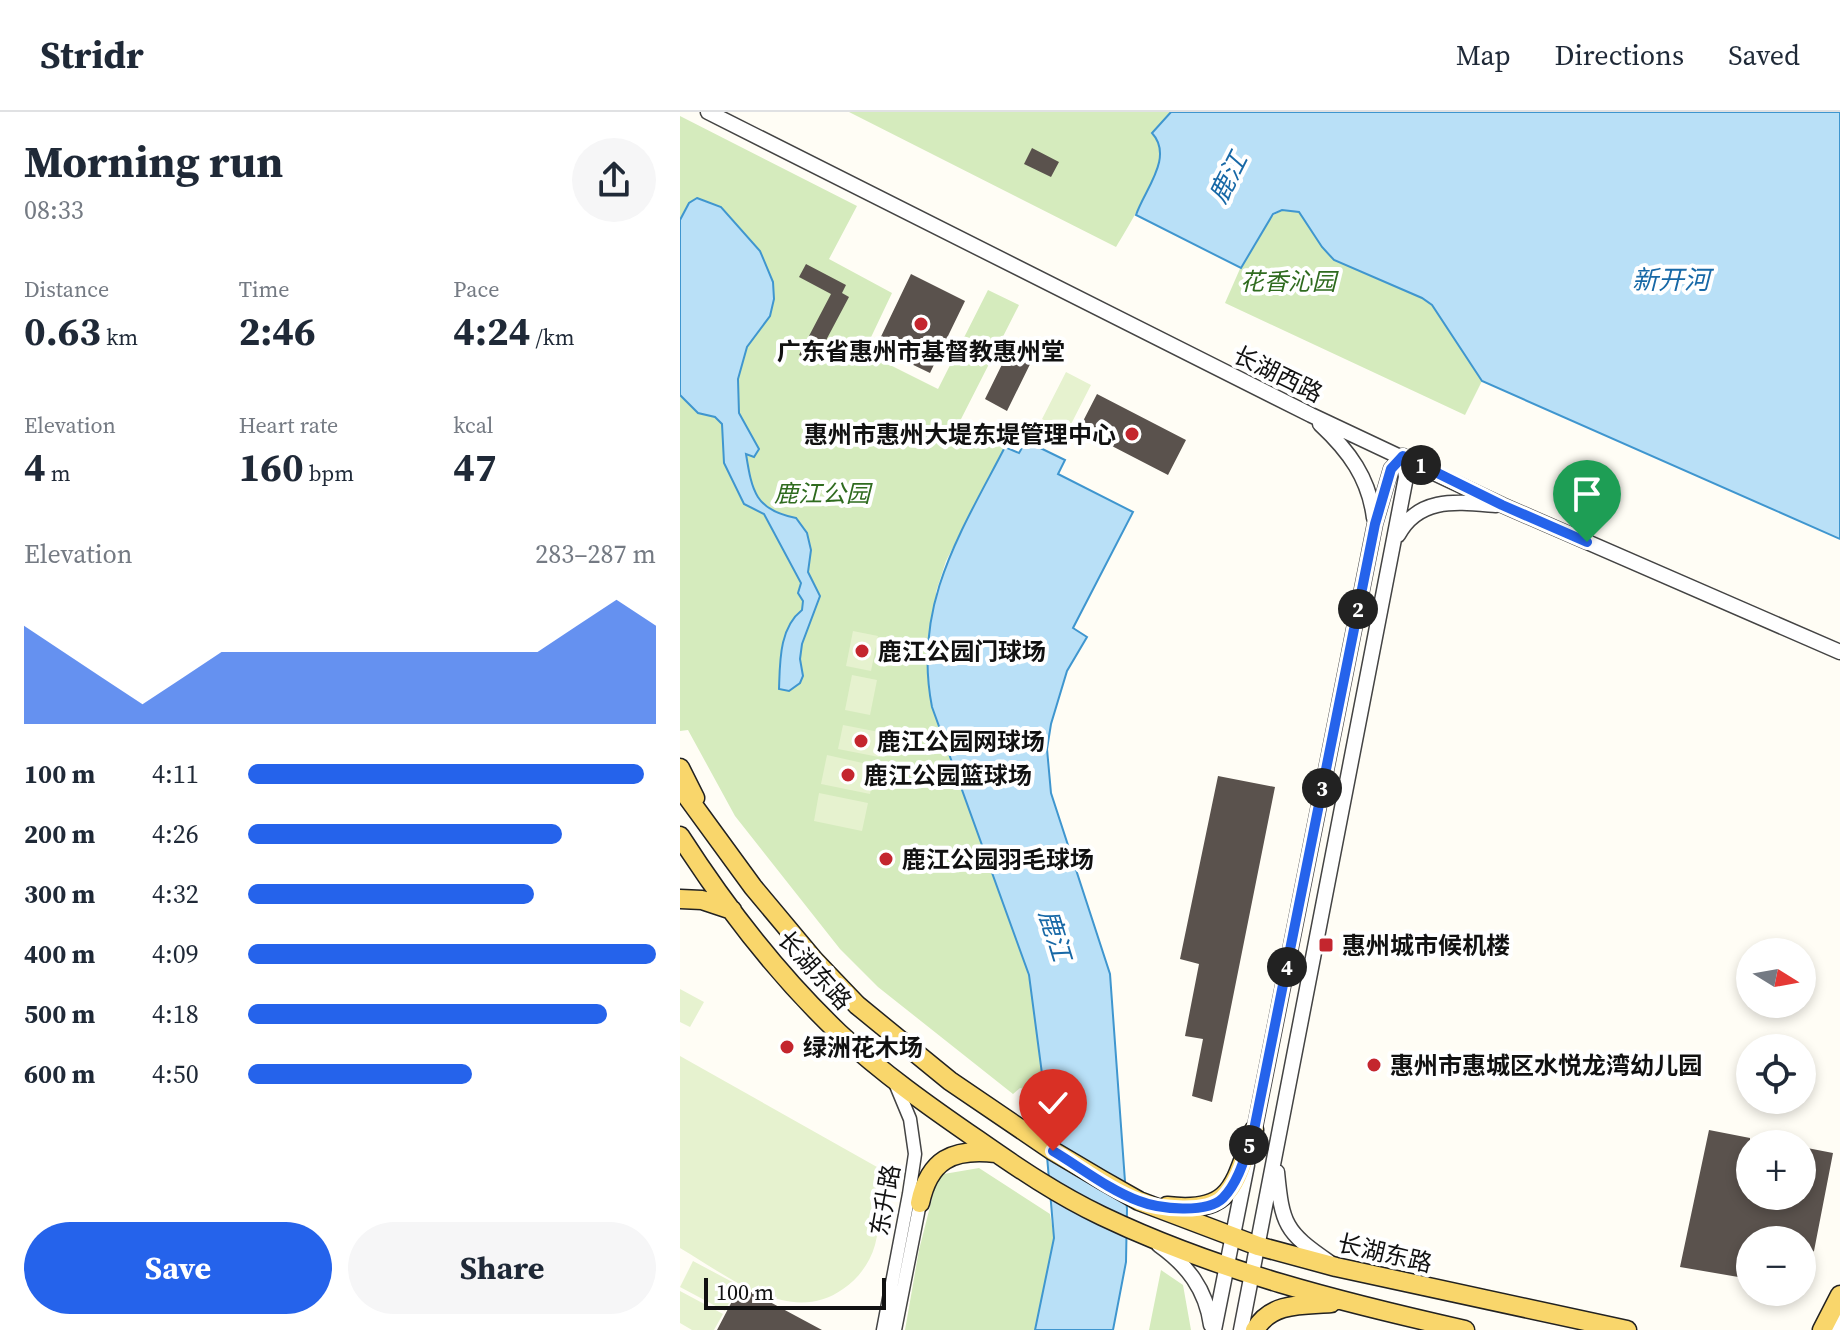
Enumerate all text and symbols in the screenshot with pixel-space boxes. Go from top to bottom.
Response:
text: Stridr [40,29,144,81]
text: Map [1456,36,1511,74]
text: Directions [1555,36,1684,74]
text: Saved [1728,36,1800,74]
text: Morning run [24,131,283,192]
button: share [572,138,656,222]
water label: 鹿江 [1200,144,1257,209]
text: 08:33 [24,192,84,228]
water label: 新开河 [1632,262,1715,298]
park label: 花香沁园 [1240,265,1339,298]
text: Distance [24,274,109,304]
text: Time [239,274,290,304]
text: Pace [453,274,499,304]
text: 0.63 [24,304,101,358]
text: 2:46 [239,304,316,358]
text: 4:24 [453,304,530,358]
marker: 广东省惠州市基督教惠州堂 [912,315,930,333]
text: km [101,322,138,352]
text: /km [530,322,575,352]
place label: 广东省惠州市基督教惠州堂 [777,335,1065,368]
street label: 长湖西路 [1228,338,1328,410]
text: Elevation [24,410,116,440]
text: Heart rate [239,410,338,440]
text: kcal [453,410,493,440]
place label: 惠州市惠州大堤东堤管理中心 [804,418,1116,451]
marker: 惠州市惠州大堤东堤管理中心 [1123,425,1141,443]
text: 4 [24,440,46,494]
text: 160 [239,440,304,494]
text: 47 [453,440,497,494]
pin: 1 [1401,445,1441,485]
text: 1 [1415,450,1427,480]
text: m [46,458,71,488]
text: bpm [304,458,354,488]
pin [1553,460,1621,542]
icon: arrive [1565,472,1609,516]
park label: 鹿江公园 [774,477,873,510]
text: Elevation [24,536,133,572]
text: 283–287 m [535,536,656,572]
pin: 2 [1338,589,1378,629]
text: 2 [1352,594,1364,624]
place label: 鹿江公园门球场 [878,635,1046,668]
marker: 鹿江公园门球场 [853,642,871,660]
place label: 鹿江公园网球场 [877,725,1045,758]
marker: 鹿江公园网球场 [852,732,870,750]
text: 100 m [24,756,95,792]
text: 4:11 [152,756,199,792]
place label: 鹿江公园篮球场 [864,759,1032,792]
marker: 鹿江公园篮球场 [839,766,857,784]
pin: 3 [1302,768,1342,808]
text: 3 [1316,773,1328,803]
text: 200 m [24,816,95,852]
text: 4:26 [152,816,199,852]
place label: 鹿江公园羽毛球场 [902,843,1094,876]
marker: 鹿江公园羽毛球场 [877,850,895,868]
text: 300 m [24,876,95,912]
text: 4:32 [152,876,199,912]
water label: 鹿江 [1030,905,1081,968]
street label: 长湖东路 [771,923,859,1017]
place label: 惠州城市候机楼 [1342,929,1510,962]
text: 400 m [24,936,95,972]
text: 4:09 [152,936,199,972]
marker: 惠州城市候机楼 [1317,936,1335,954]
north arrow [1736,938,1816,1018]
map controls [1736,938,1816,1306]
pin: 4 [1267,947,1307,987]
text: 4 [1281,952,1293,982]
text: 500 m [24,996,95,1032]
text: 4:18 [152,996,199,1032]
place label: 绿洲花木场 [803,1031,923,1064]
button: locate [1736,1034,1816,1114]
marker: 绿洲花木场 [778,1038,796,1056]
place label: 惠州市惠城区水悦龙湾幼儿园 [1390,1049,1702,1082]
text: 600 m [24,1056,95,1092]
text: 4:50 [152,1056,199,1092]
marker: 惠州市惠城区水悦龙湾幼儿园 [1365,1056,1383,1074]
pin [1019,1069,1087,1151]
icon: check [1031,1081,1075,1125]
pin: 5 [1229,1125,1269,1165]
text: 5 [1243,1130,1255,1160]
button: + [1736,1130,1816,1210]
street label: 东升路 [862,1162,908,1238]
button: Save [24,1222,332,1314]
button: Share [348,1222,656,1314]
street label: 长湖东路 [1335,1226,1435,1280]
button: − [1736,1226,1816,1306]
scale bar [704,1274,886,1310]
text: 100 m [716,1277,774,1307]

